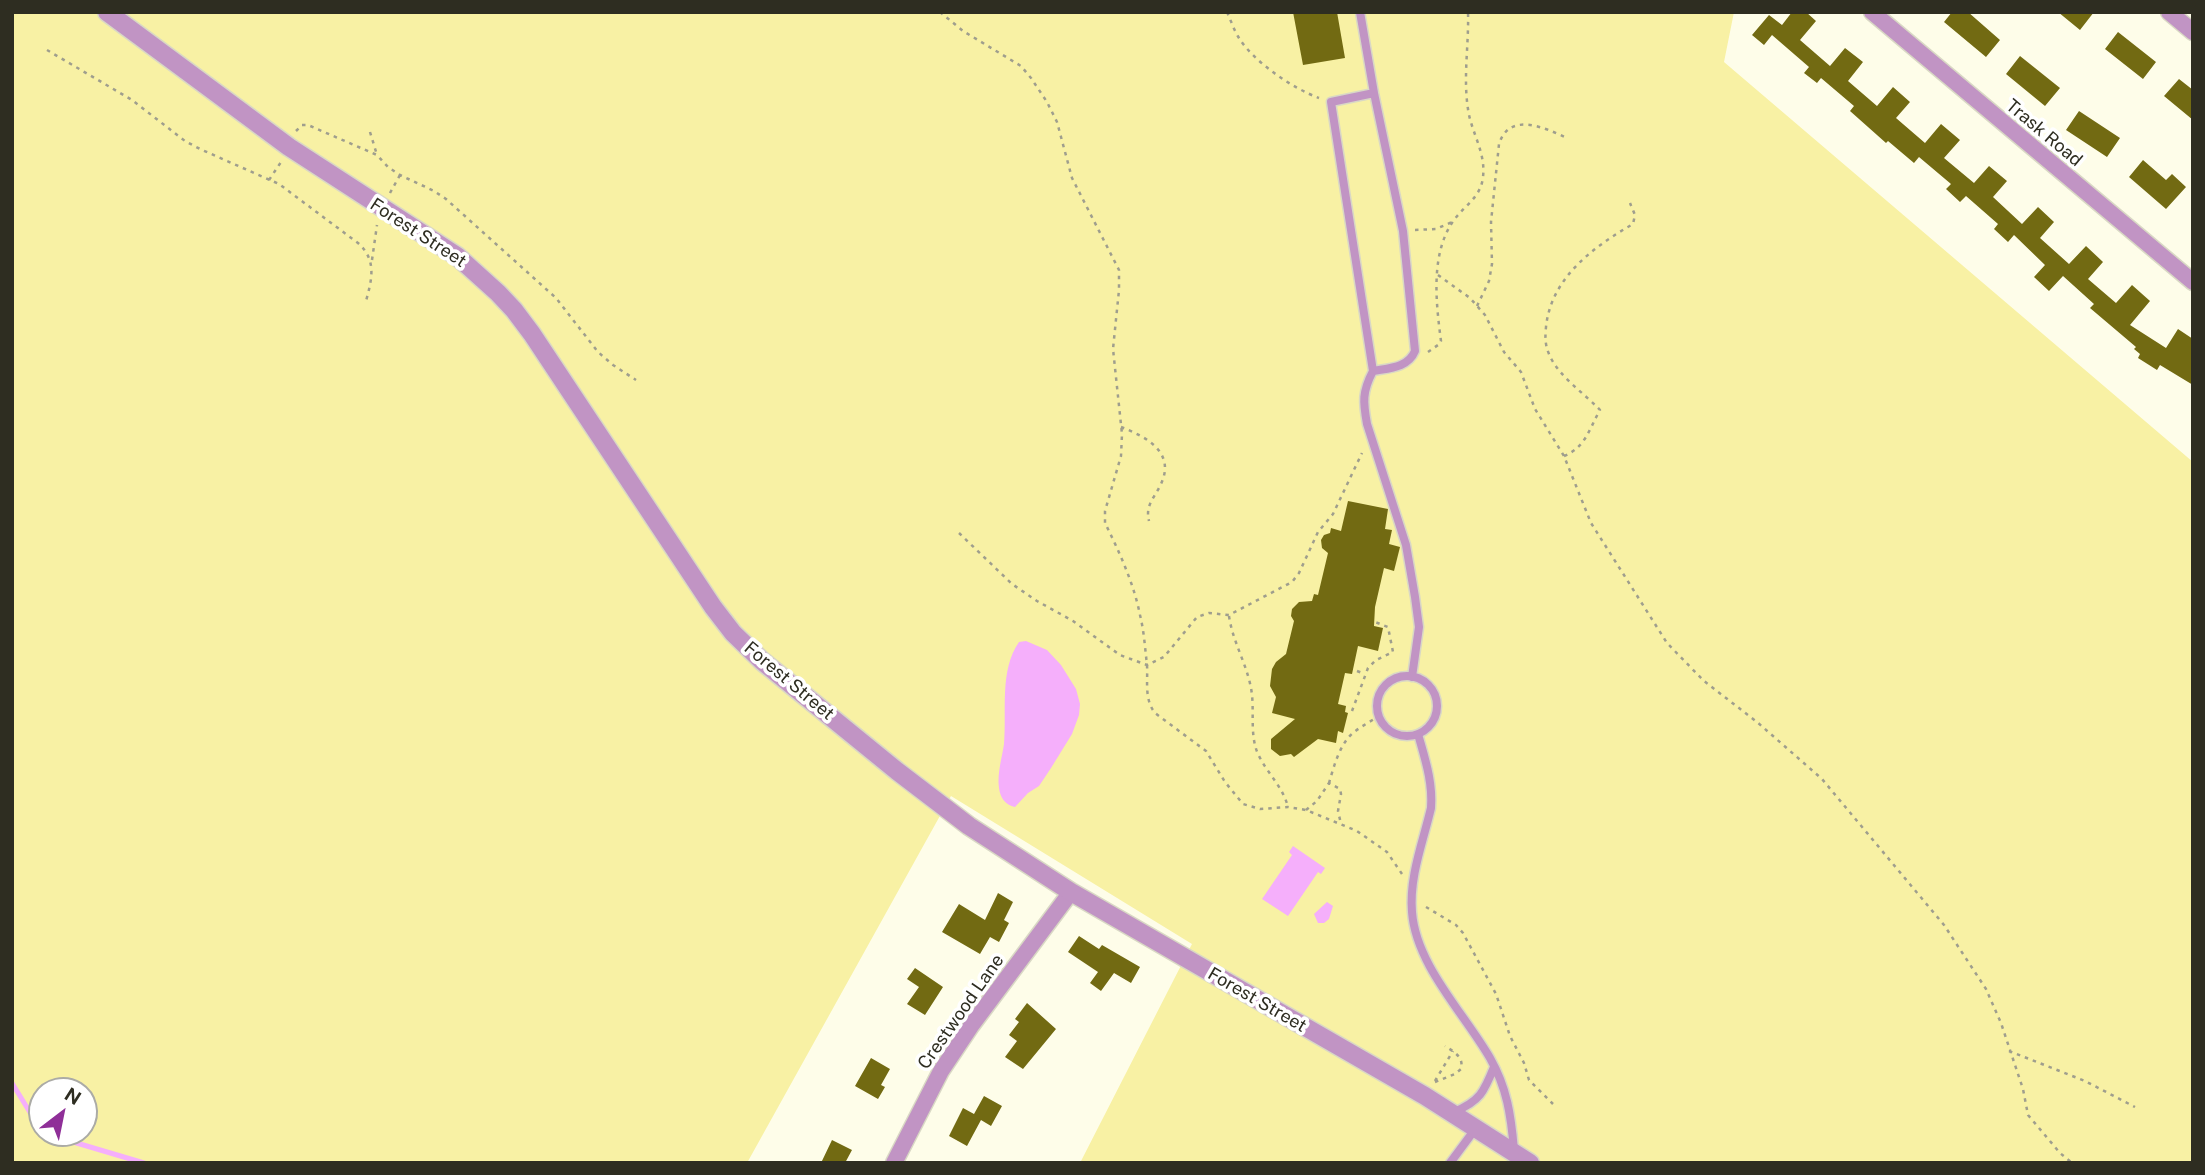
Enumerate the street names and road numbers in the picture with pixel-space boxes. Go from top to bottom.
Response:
street label: Trask Road [2001,95,2087,171]
street label: Forest Street [366,194,470,272]
street label: Forest Street [740,637,838,725]
street label: Crestwood Lane [913,950,1009,1074]
street label: Forest Street [1204,963,1310,1037]

